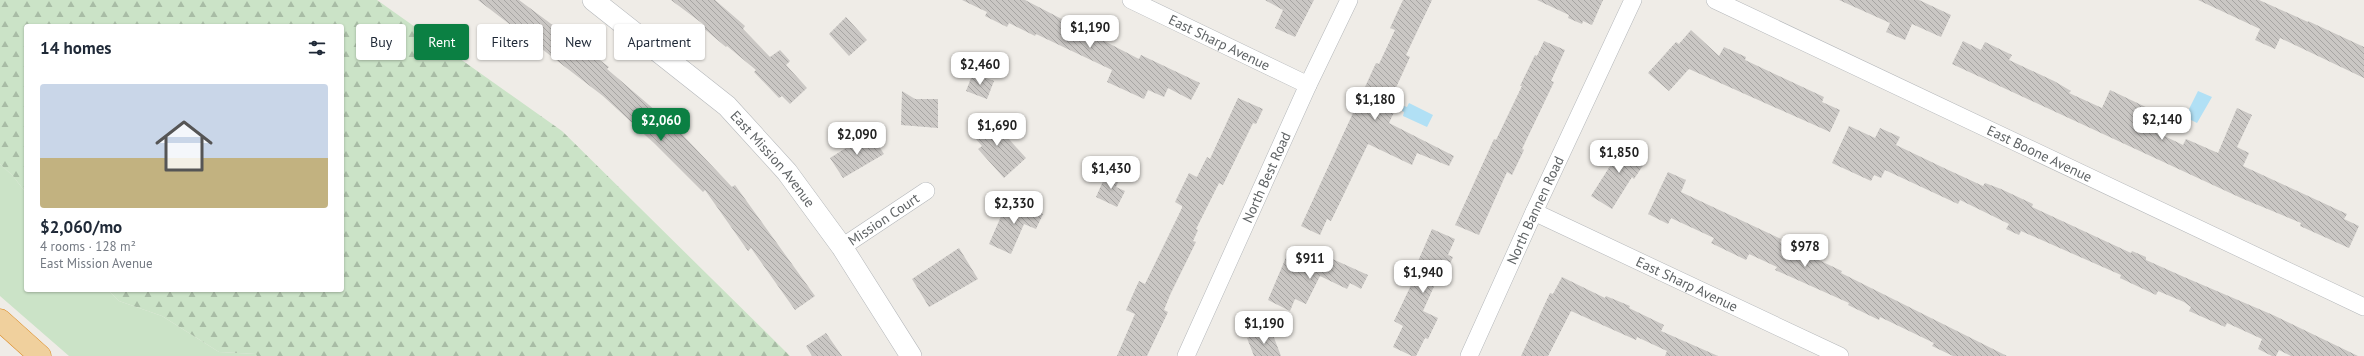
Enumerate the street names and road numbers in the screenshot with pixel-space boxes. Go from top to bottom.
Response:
street label: East Sharp Avenue [1166,10,1273,74]
street label: East Mission Avenue [727,107,819,211]
street label: East Boone Avenue [1984,121,2095,186]
street label: North Best Road [1238,129,1295,226]
street label: North Bannen Road [1503,153,1568,267]
street label: Mission Court [845,189,923,249]
street label: East Sharp Avenue [1633,252,1741,316]

